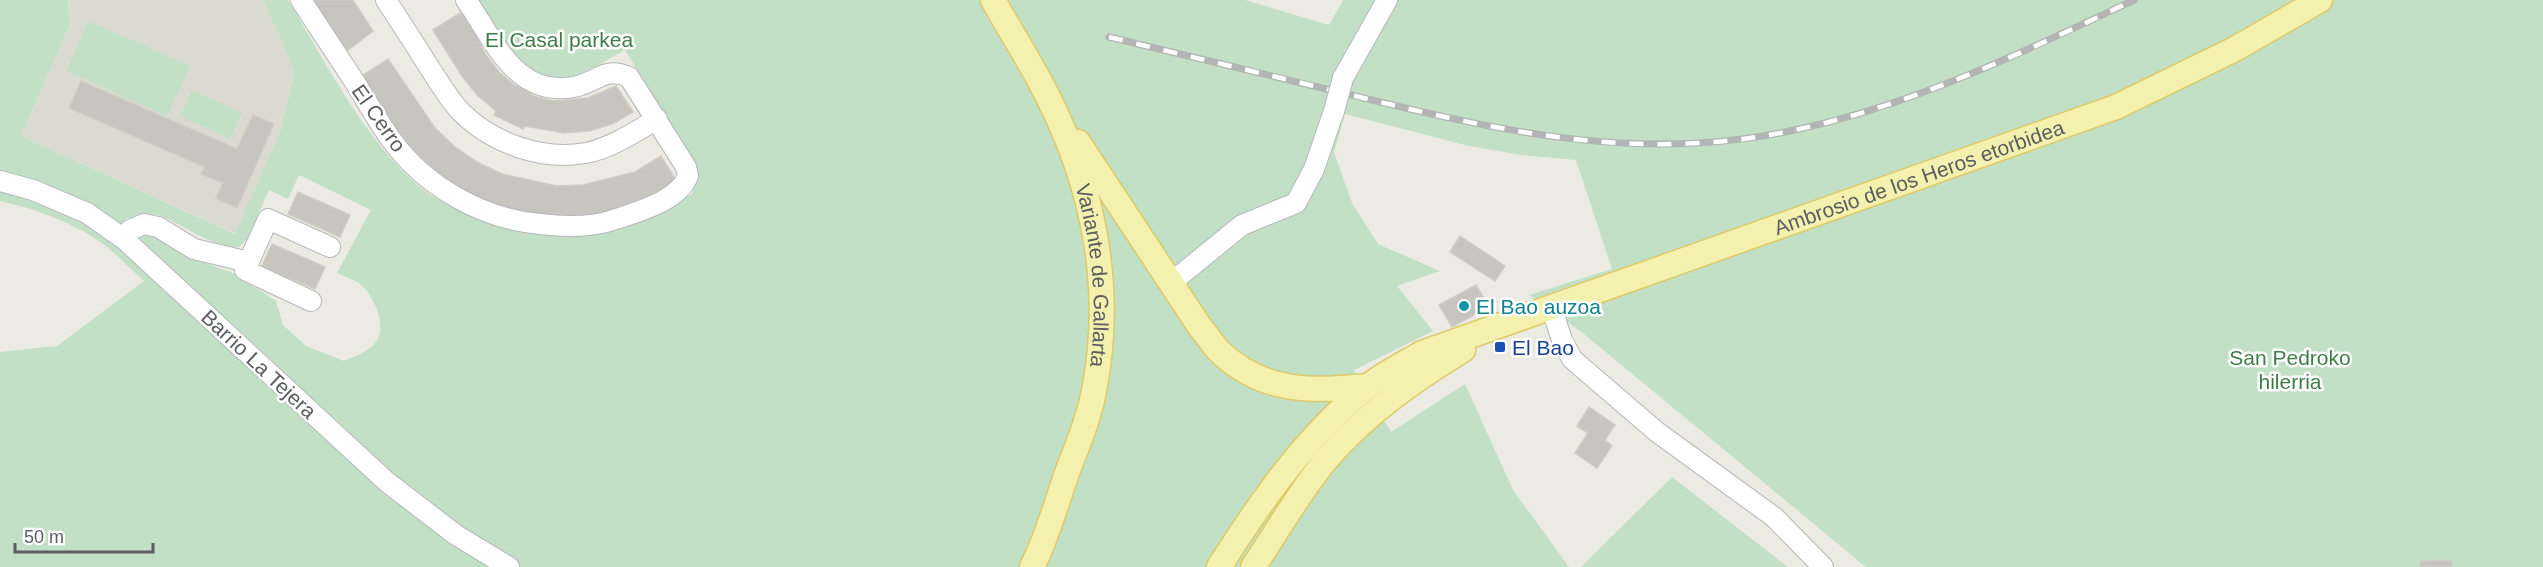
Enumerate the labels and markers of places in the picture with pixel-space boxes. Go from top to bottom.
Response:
place label: El Bao auzoa [1476,295,1601,318]
marker: El Bao auzoa [1457,299,1471,313]
place label: El Bao [1512,336,1574,359]
marker: El Bao [1493,340,1507,354]

